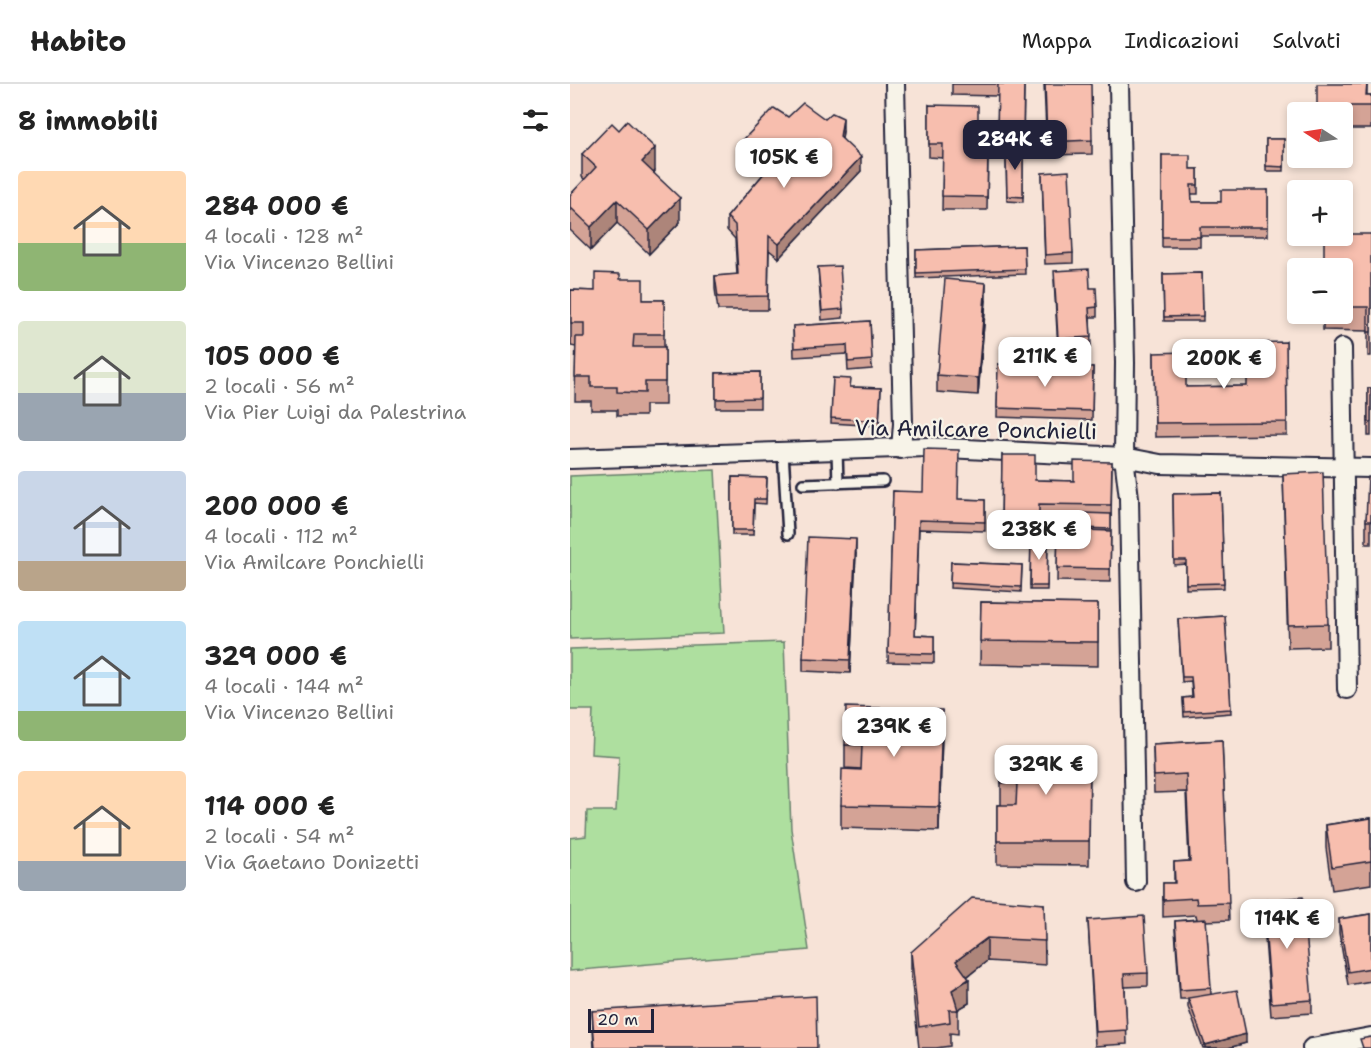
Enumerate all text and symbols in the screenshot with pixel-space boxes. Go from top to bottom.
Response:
text: Habito [30,22,126,60]
text: Mappa [1022,27,1092,55]
text: Indicazioni [1125,27,1239,55]
text: Salvati [1272,27,1341,55]
north arrow [1287,102,1353,168]
map controls [1287,102,1353,324]
text: 8 immobili [18,103,158,138]
icon: filters [519,104,552,137]
pin: 284K € [966,120,1064,171]
text: 284K € [977,126,1053,152]
pin: 105K € [735,138,833,189]
text: 105K € [749,144,819,170]
button: + [1287,180,1353,246]
text: 284 000 € [204,188,349,223]
icon: home [66,195,138,267]
text: 4 locali · 128 m² [204,223,363,249]
text: Via Vincenzo Bellini [204,249,394,275]
button: − [1287,258,1353,324]
pin: 211K € [996,337,1094,388]
text: 105 000 € [204,338,340,373]
pin: 200K € [1175,339,1273,390]
text: 211K € [1012,343,1078,369]
icon: home [66,345,138,417]
text: 200K € [1186,345,1262,371]
text: 2 locali · 56 m² [204,373,355,399]
text: Via Pier Luigi da Palestrina [204,399,466,425]
street label: Via Amilcare Ponchielli [854,413,1098,446]
text: 200 000 € [204,488,349,523]
icon: home [66,495,138,567]
pin: 238K € [990,510,1088,561]
text: 238K € [1001,516,1077,542]
text: 4 locali · 112 m² [204,523,358,549]
text: Via Amilcare Ponchielli [204,549,425,575]
text: 329 000 € [204,638,347,673]
icon: home [66,645,138,717]
text: 4 locali · 144 m² [204,673,364,699]
text: Via Vincenzo Bellini [204,699,394,725]
pin: 239K € [845,707,943,758]
text: 239K € [856,713,932,739]
pin: 329K € [997,745,1095,796]
text: 329K € [1009,751,1083,777]
text: 114 000 € [204,788,335,823]
icon: home [66,795,138,867]
text: 2 locali · 54 m² [204,823,355,849]
text: Via Gaetano Donizetti [204,849,420,875]
pin: 114K € [1238,899,1336,950]
text: 114K € [1254,905,1320,931]
scale bar [588,1006,654,1034]
text: 20 m [597,1009,638,1030]

